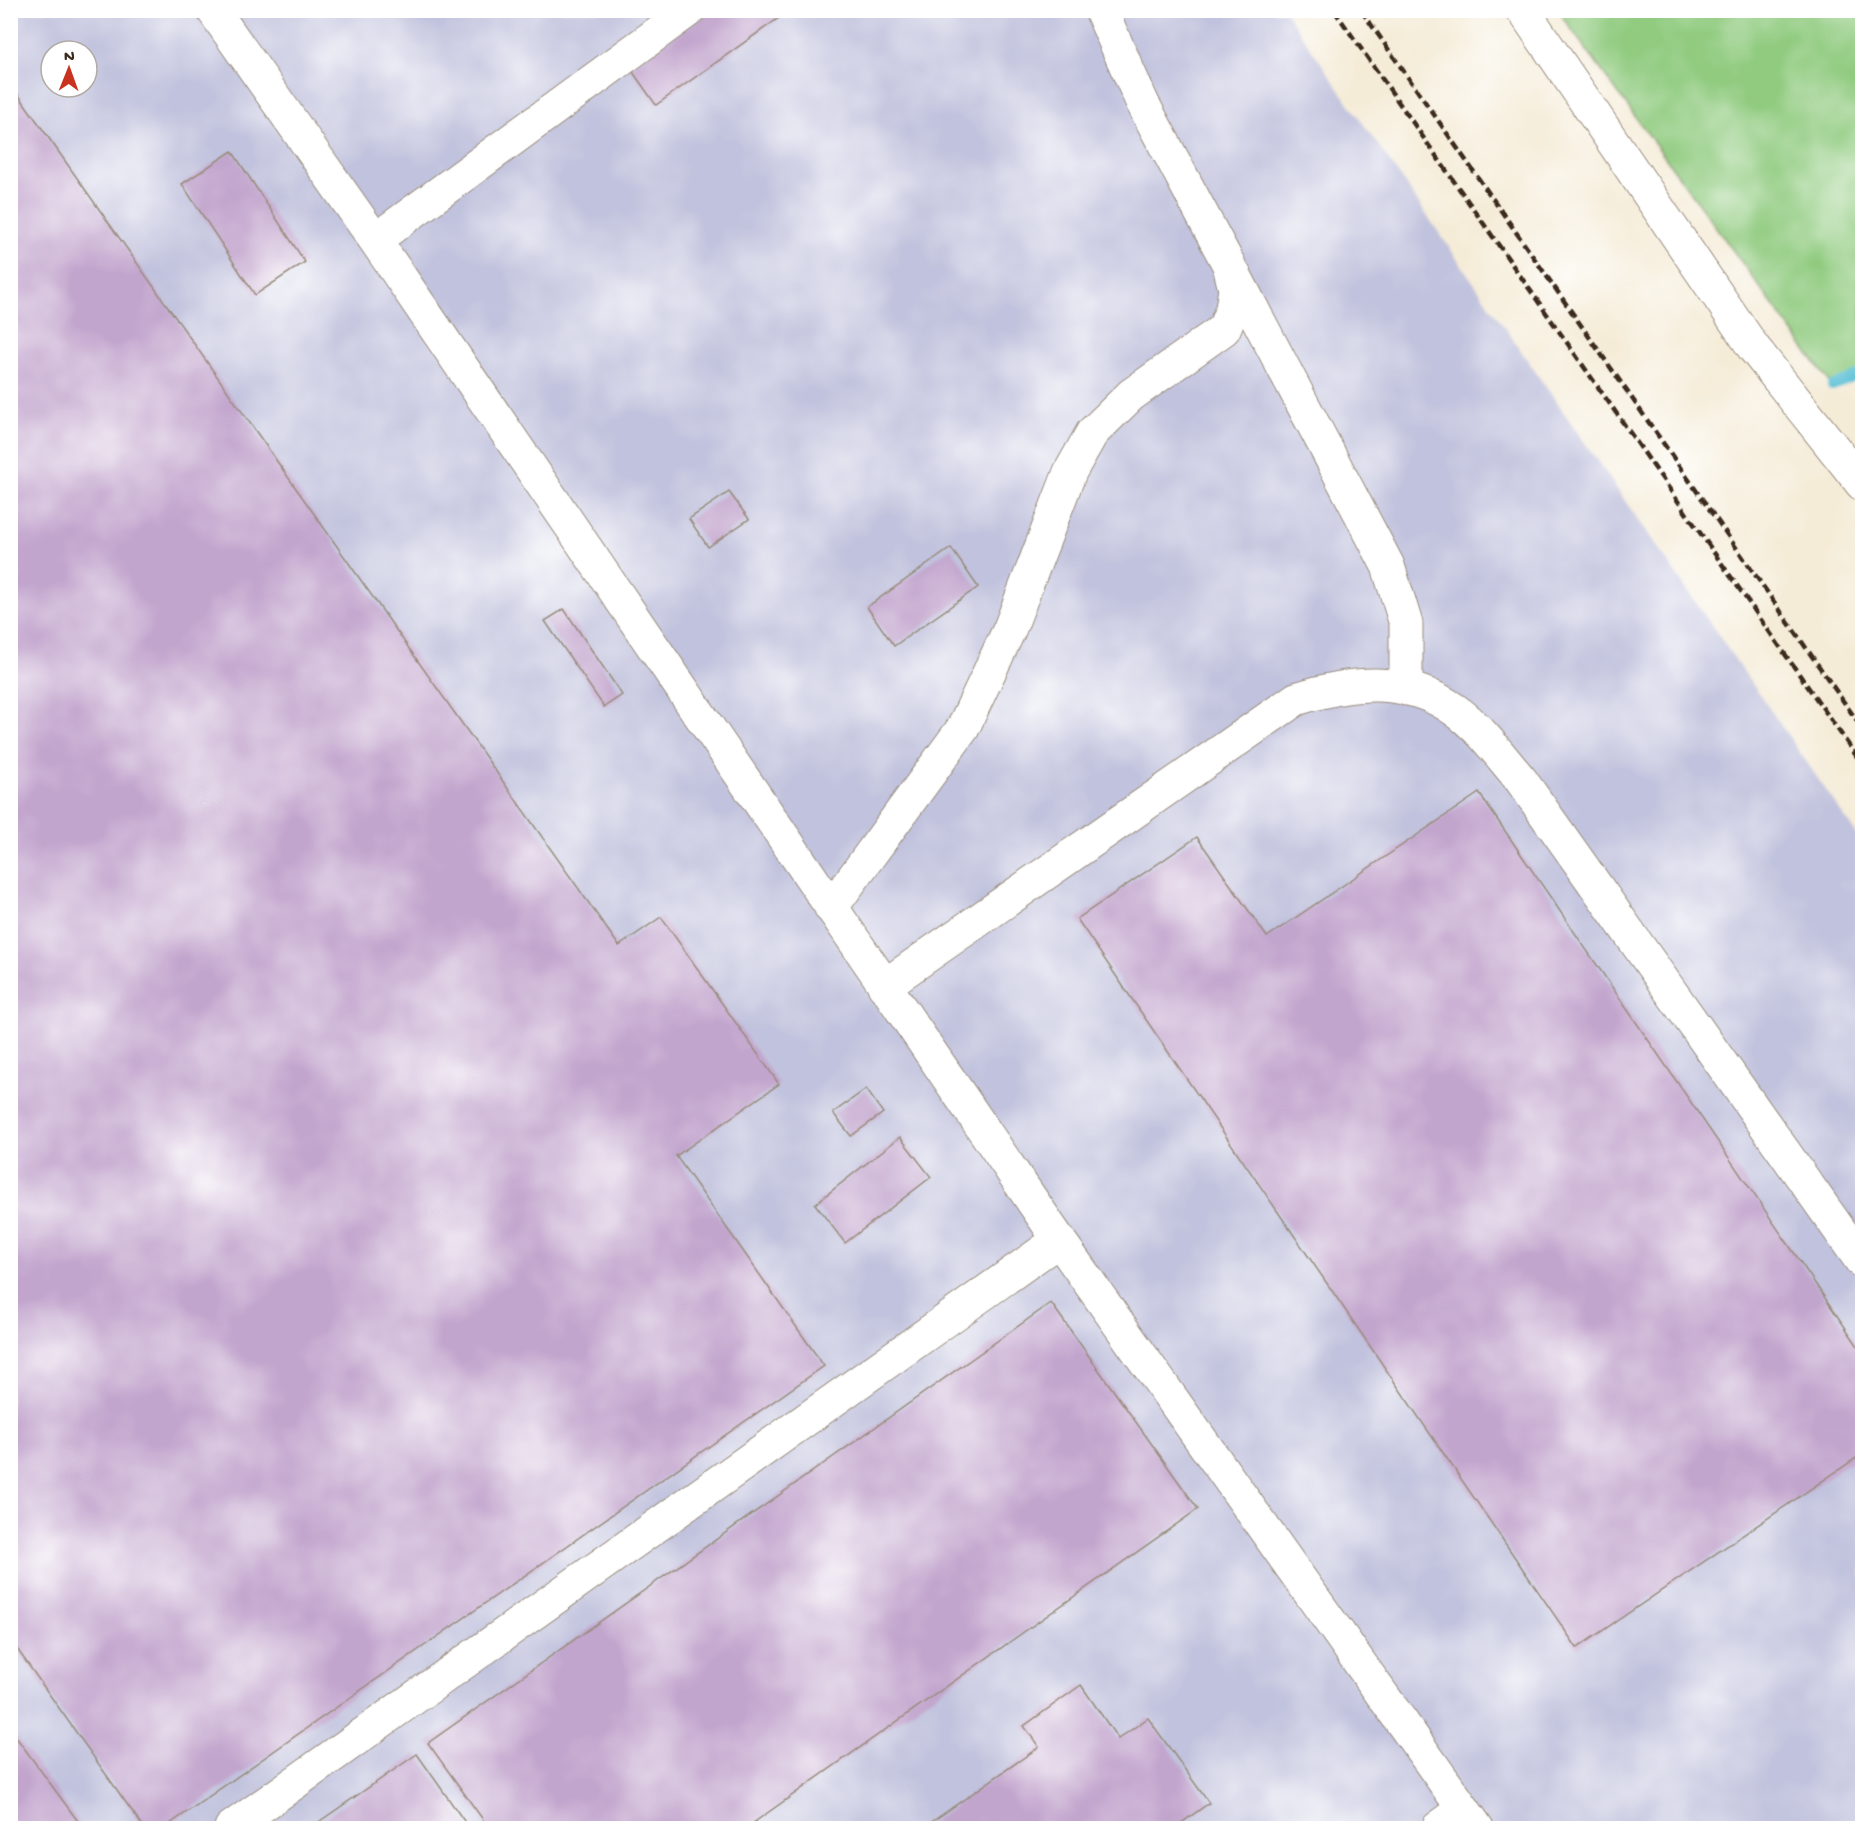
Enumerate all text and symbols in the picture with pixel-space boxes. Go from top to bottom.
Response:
north arrow [39,39,99,99]
text: N [64,48,75,67]

